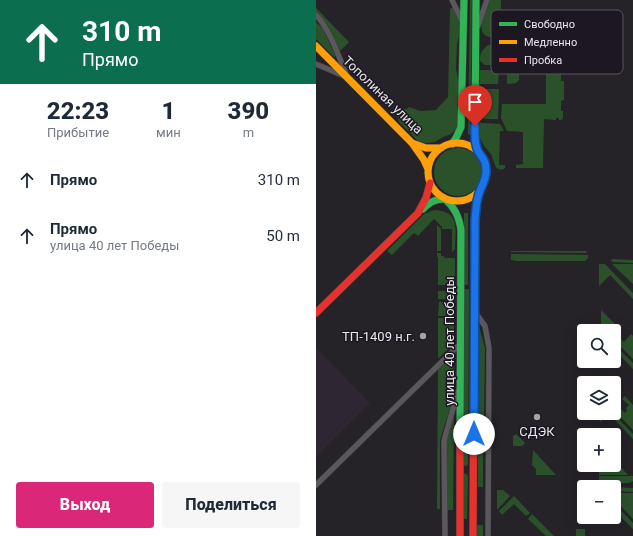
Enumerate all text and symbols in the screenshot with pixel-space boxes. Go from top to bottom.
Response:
legend [491,10,623,74]
text: 310 m [82,15,161,48]
icon: ahead [16,16,68,68]
text: Свободно [524,18,575,31]
text: Медленно [524,36,577,49]
text: Прямо [82,49,138,70]
street label: Тополиная улица [340,53,426,137]
text: Пробка [524,54,562,67]
pin [458,85,492,126]
icon: arrive [464,91,486,113]
text: 22:23 [47,97,109,125]
text: 1 [161,97,175,125]
text: 390 [228,97,269,125]
text: Прибытие [47,125,109,140]
text: мин [156,125,181,140]
text: m [243,125,254,140]
icon: ahead [16,169,38,191]
text: Прямо [50,171,97,189]
text: 310 m [258,171,300,189]
text: Прямо [50,220,97,238]
icon: ahead [16,225,38,247]
text: 50 m [266,227,300,245]
text: улица 40 лет Победы [50,238,179,253]
street label: улица 40 лет Победы [442,276,457,406]
map controls [577,324,621,524]
button: search [577,324,621,368]
place label: ТП-1409 н.г. [342,329,415,344]
marker: ТП-1409 н.г. [418,331,428,341]
button: layers [577,376,621,420]
marker: СДЭК [532,412,542,422]
position arrow [453,413,495,455]
place label: СДЭК [519,424,555,439]
button: + [577,428,621,472]
button: − [577,480,621,524]
button: Выход [16,482,154,528]
button: Поделиться [162,482,300,528]

